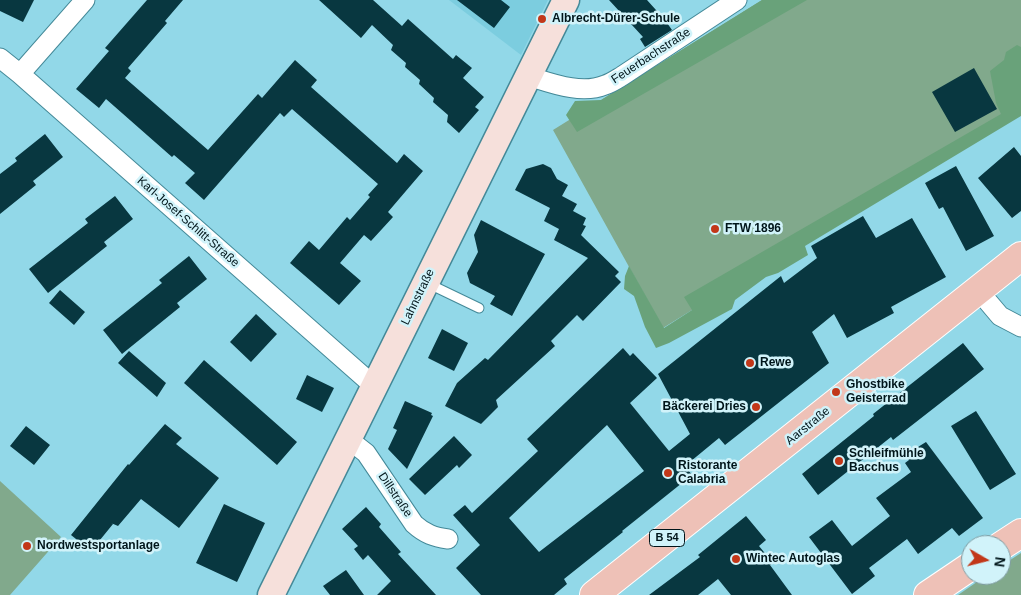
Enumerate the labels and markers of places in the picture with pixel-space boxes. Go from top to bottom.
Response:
place label: Albrecht-Dürer-Schule [552,12,680,26]
marker: Albrecht-Dürer-Schule [536,13,548,25]
place label: FTW 1896 [725,222,781,236]
marker: FTW 1896 [709,223,721,235]
place label: Rewe [760,356,791,370]
marker: Rewe [744,357,756,369]
place label: Ghostbike Geisterrad [846,378,906,406]
marker: Ghostbike Geisterrad [830,386,842,398]
place label: Bäckerei Dries [663,400,746,414]
marker: Bäckerei Dries [750,401,762,413]
place label: Schleifmühle Bacchus [849,447,924,475]
marker: Schleifmühle Bacchus [833,455,845,467]
place label: Ristorante Calabria [678,459,737,487]
marker: Ristorante Calabria [662,467,674,479]
place label: Nordwestsportanlage [37,539,160,553]
marker: Nordwestsportanlage [21,540,33,552]
place label: Wintec Autoglas [746,552,840,566]
marker: Wintec Autoglas [730,553,742,565]

